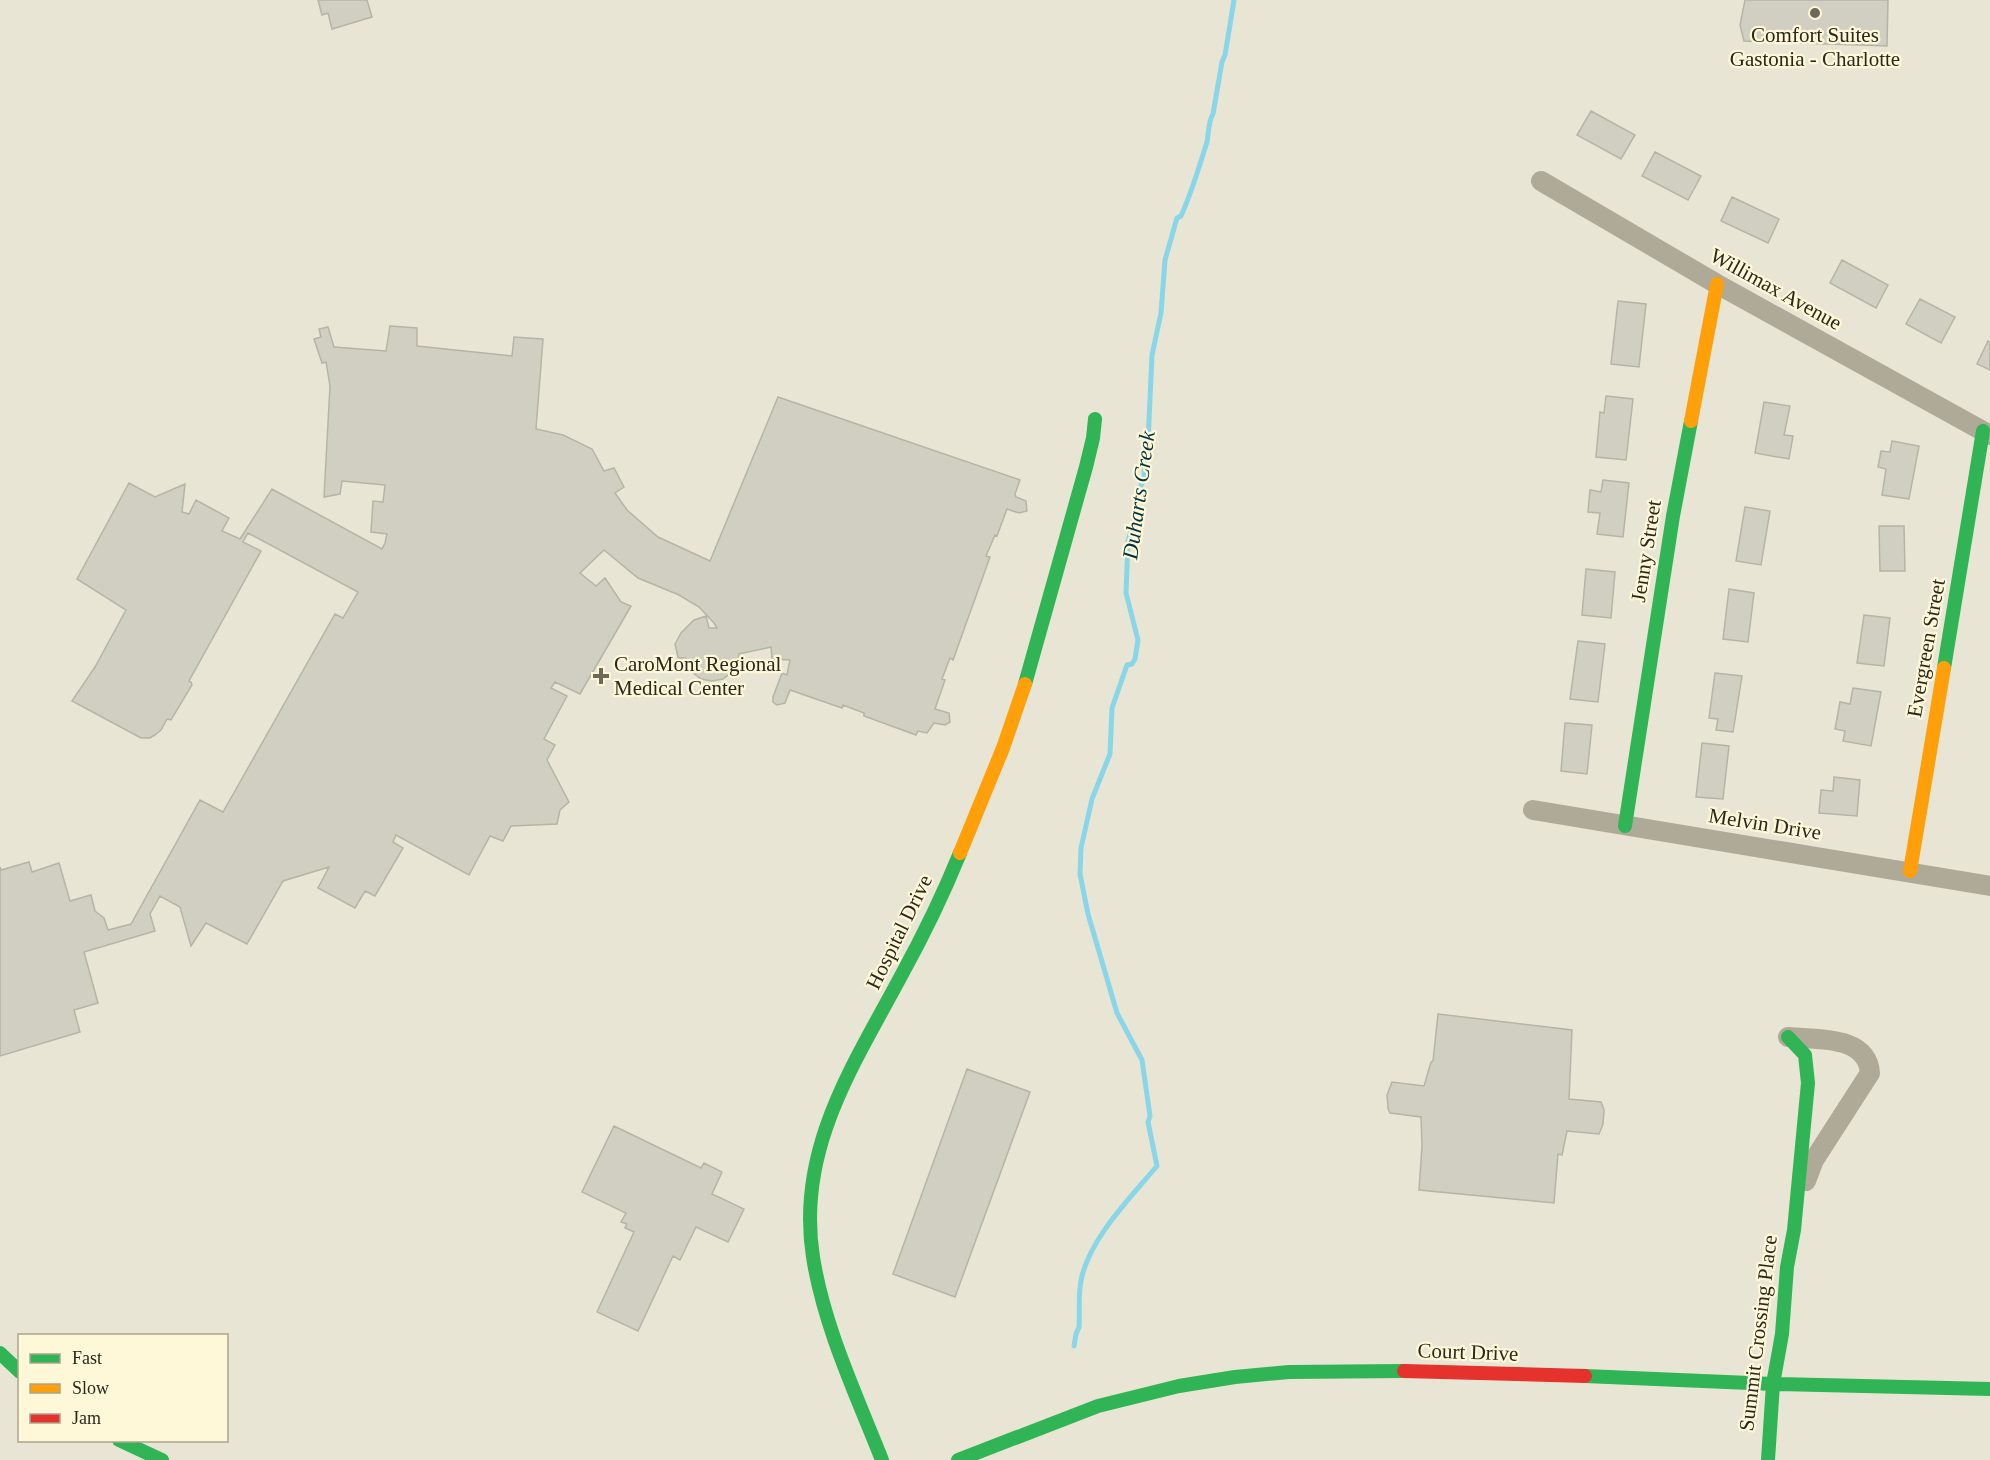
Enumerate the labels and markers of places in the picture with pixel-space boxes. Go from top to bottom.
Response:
marker: Comfort Suites Gastonia - Charlotte [1808,6,1822,20]
place label: Comfort Suites Gastonia - Charlotte [1730,23,1900,71]
place label: CaroMont Regional Medical Center [614,652,782,700]
marker: CaroMont Regional Medical Center [592,667,610,685]

